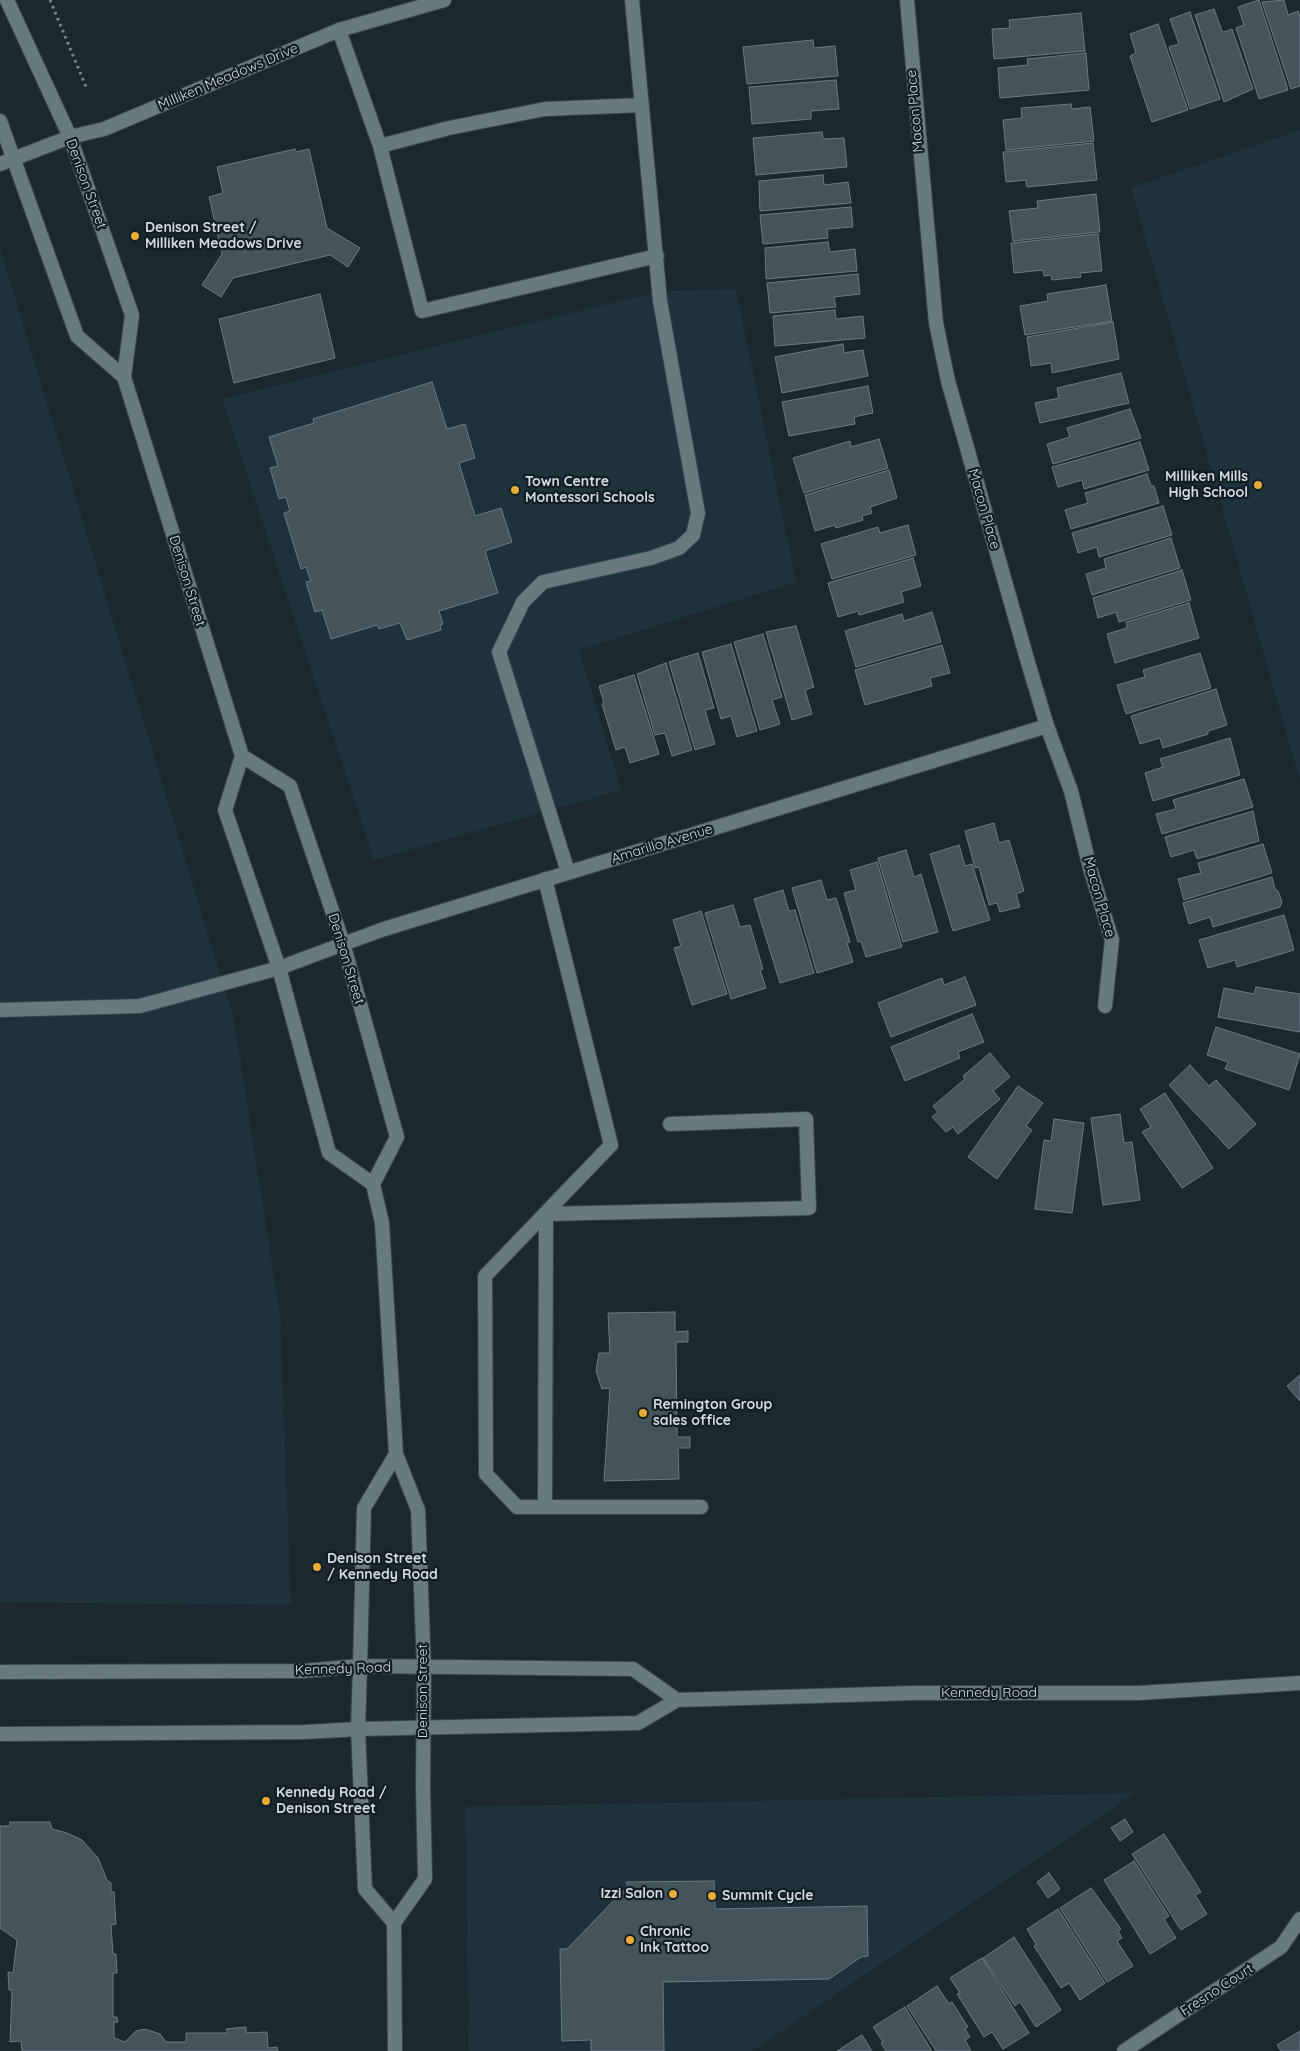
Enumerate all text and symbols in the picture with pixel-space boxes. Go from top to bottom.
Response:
street label: Milliken Meadows Drive [155,40,301,114]
street label: Macon Place [903,69,927,153]
street label: Denison Street [62,137,110,231]
place label: Denison Street / Milliken Meadows Drive [145,220,302,252]
marker: Denison Street / Milliken Meadows Drive [129,230,141,242]
street label: Macon Place [965,467,1003,551]
place label: Milliken Mills High School [1165,469,1248,502]
place label: Town Centre Montessori Schools [525,474,655,507]
marker: Milliken Mills High School [1252,479,1264,491]
marker: Town Centre Montessori Schools [509,484,521,496]
street label: Denison Street [165,533,209,629]
street label: Amarillo Avenue [609,821,715,867]
street label: Macon Place [1080,855,1118,939]
street label: Denison Street [324,911,368,1007]
place label: Remington Group sales office [653,1397,772,1430]
marker: Remington Group sales office [637,1407,649,1419]
place label: Denison Street / Kennedy Road [327,1551,438,1584]
marker: Denison Street / Kennedy Road [311,1561,323,1573]
street label: Denison Street [415,1644,431,1738]
street label: Kennedy Road [295,1659,391,1679]
street label: Kennedy Road [941,1685,1037,1701]
place label: Kennedy Road / Denison Street [276,1785,387,1818]
marker: Kennedy Road / Denison Street [260,1795,272,1807]
place label: Izzi Salon [601,1886,663,1902]
marker: Izzi Salon [667,1888,679,1900]
place label: Summit Cycle [722,1888,813,1904]
marker: Summit Cycle [706,1890,718,1902]
place label: Chronic Ink Tattoo [640,1924,709,1956]
marker: Chronic Ink Tattoo [624,1934,636,1946]
street label: Fresno Court [1177,1960,1257,2020]

